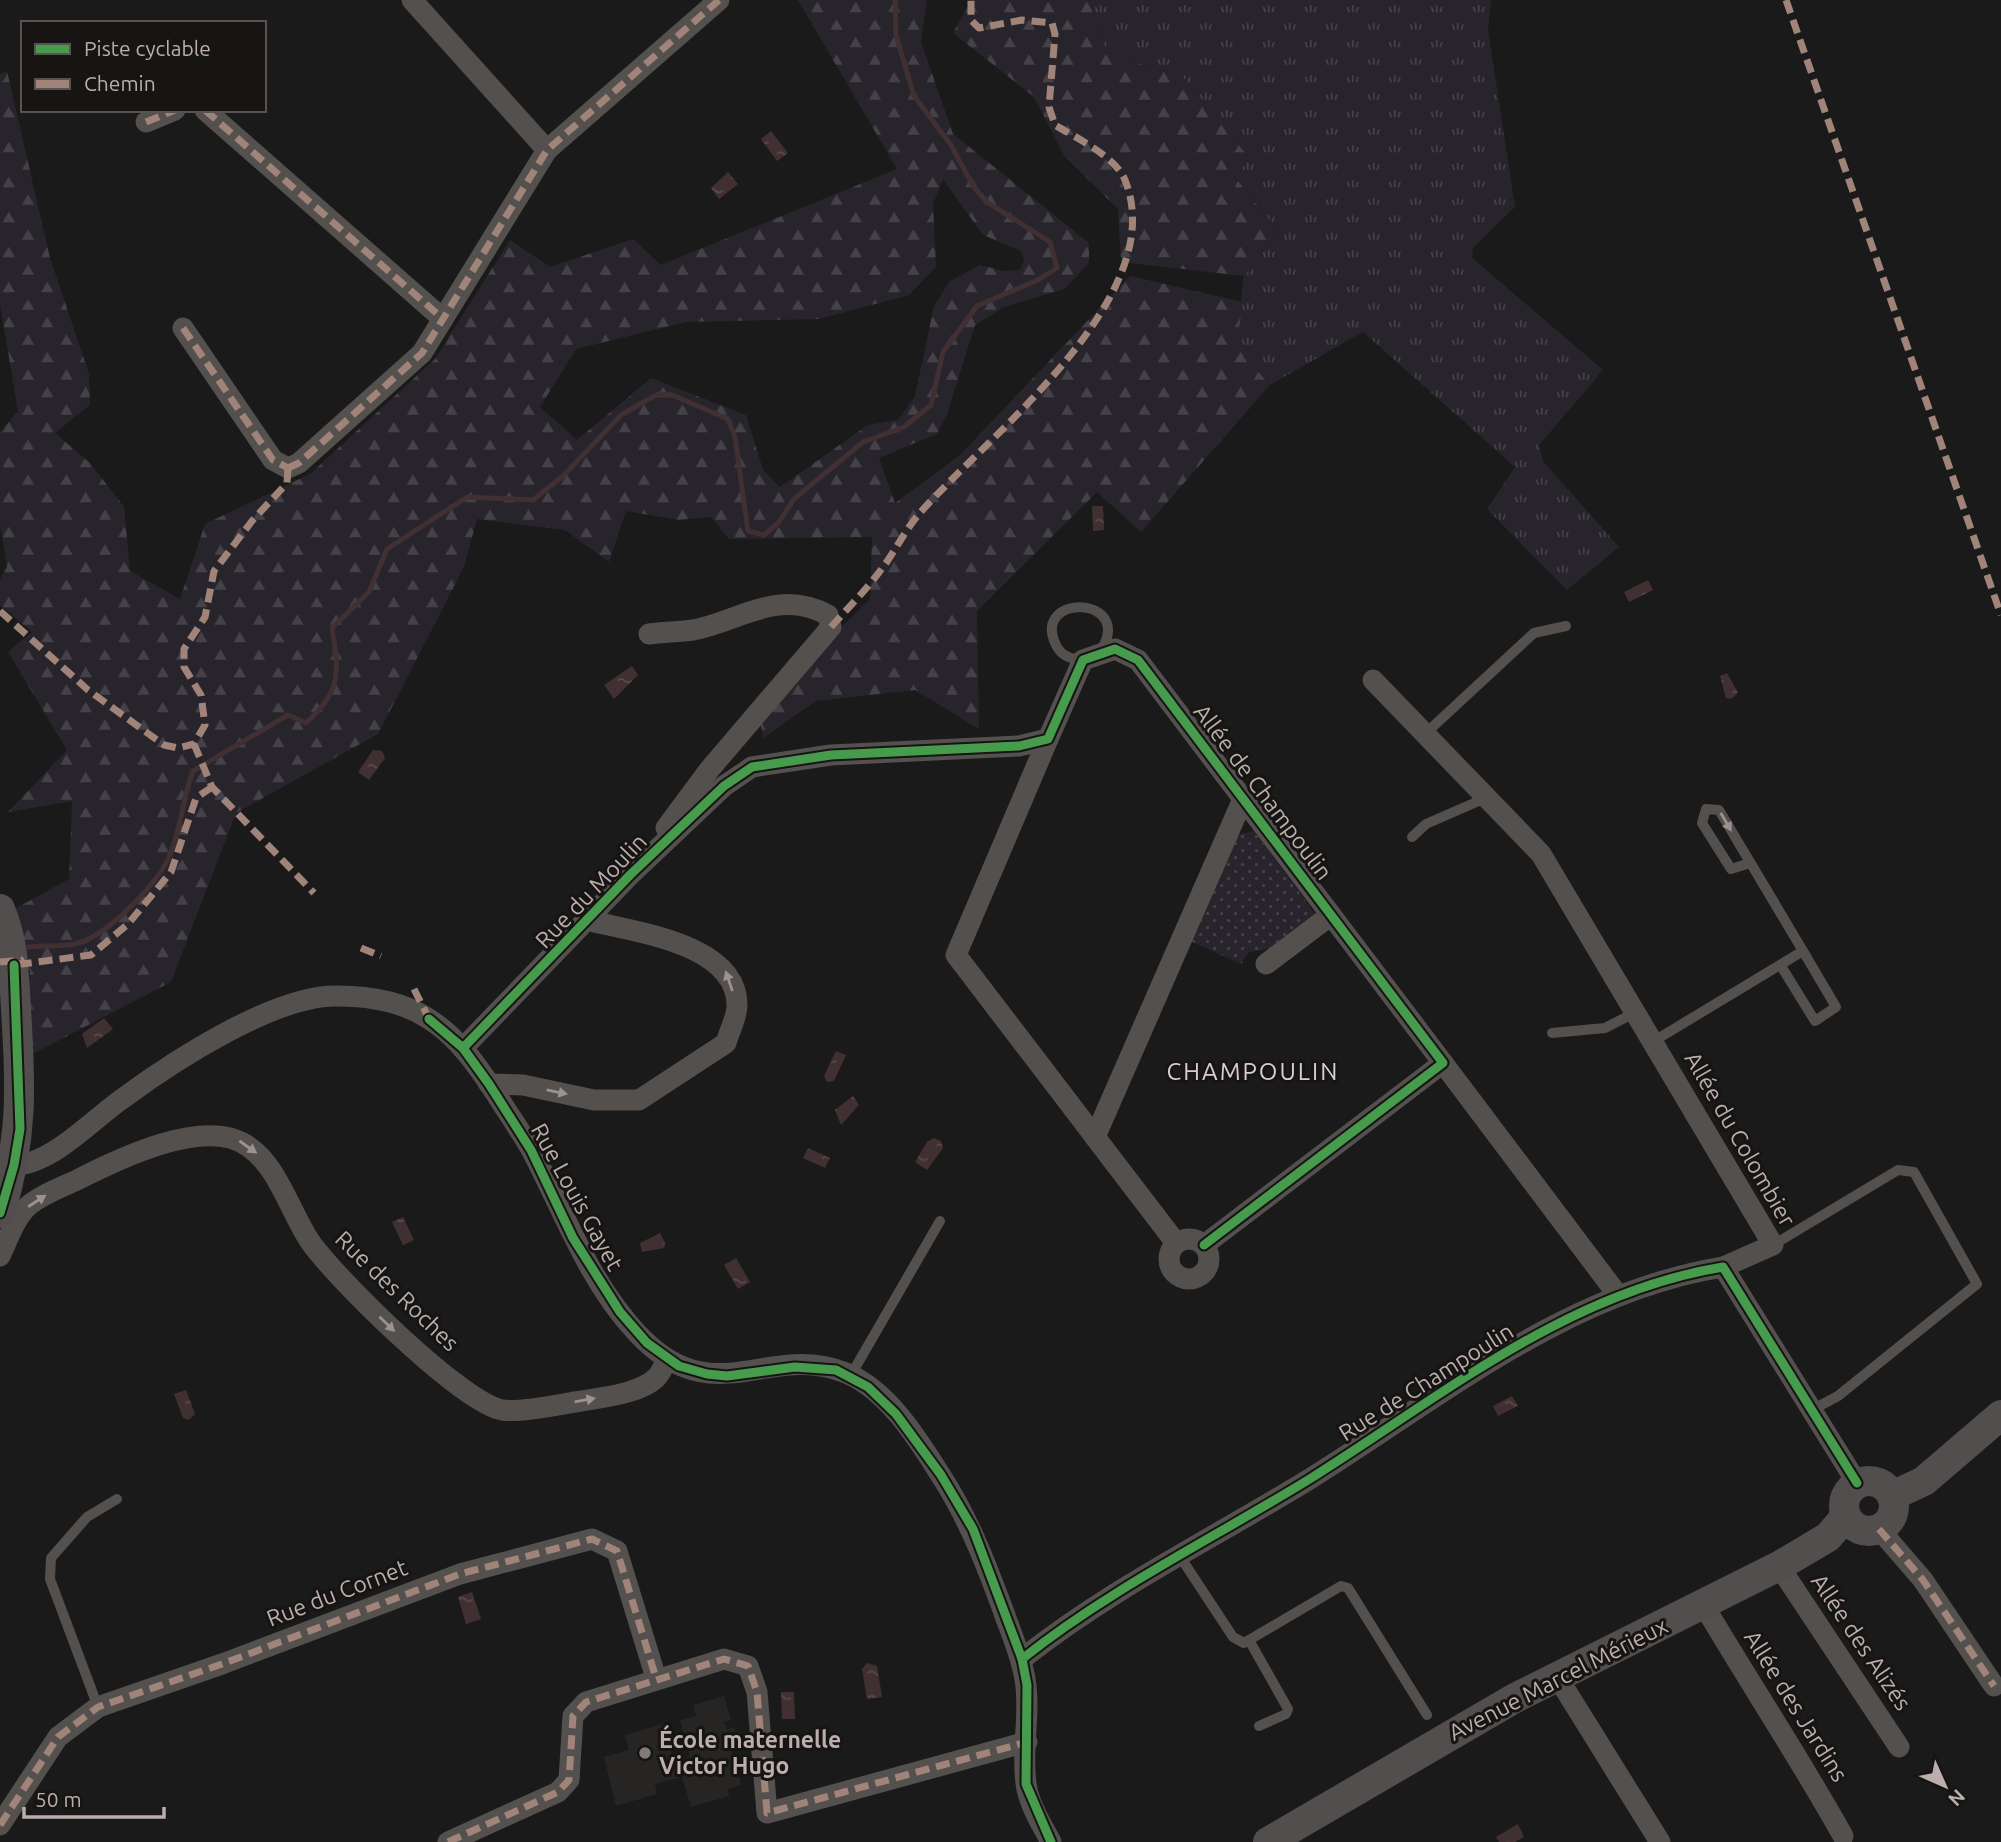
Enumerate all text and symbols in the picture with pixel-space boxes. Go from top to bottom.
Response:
legend [21,21,266,112]
text: Piste cyclable [84,36,211,60]
text: Chemin [84,71,156,95]
street label: Allée de Champoulin [1189,699,1337,884]
one-way arrow [1720,812,1732,832]
street label: Rue du Moulin [530,829,651,953]
one-way arrow [723,970,734,991]
street label: Allée du Colombier [1680,1047,1801,1230]
district label: CHAMPOULIN [1167,1058,1339,1085]
one-way arrow [546,1087,568,1098]
street label: Rue Louis Gayet [527,1119,628,1275]
one-way arrow [238,1141,258,1154]
one-way arrow [27,1194,47,1207]
street label: Rue des Roches [331,1226,464,1356]
one-way arrow [379,1316,396,1333]
street label: Rue de Champoulin [1334,1318,1517,1445]
one-way arrow [574,1394,596,1405]
street label: Rue du Cornet [263,1554,411,1631]
street label: Allée des Alizés [1807,1569,1916,1714]
street label: Avenue Marcel Mérieux [1444,1612,1672,1745]
street label: Allée des Jardins [1740,1626,1853,1786]
place label: École maternelle Victor Hugo [659,1724,841,1778]
marker: École maternelle Victor Hugo [637,1745,653,1761]
north arrow [1910,1751,1980,1821]
scale bar [24,1776,164,1820]
text: N [1944,1785,1970,1811]
text: 50 m [35,1787,82,1811]

